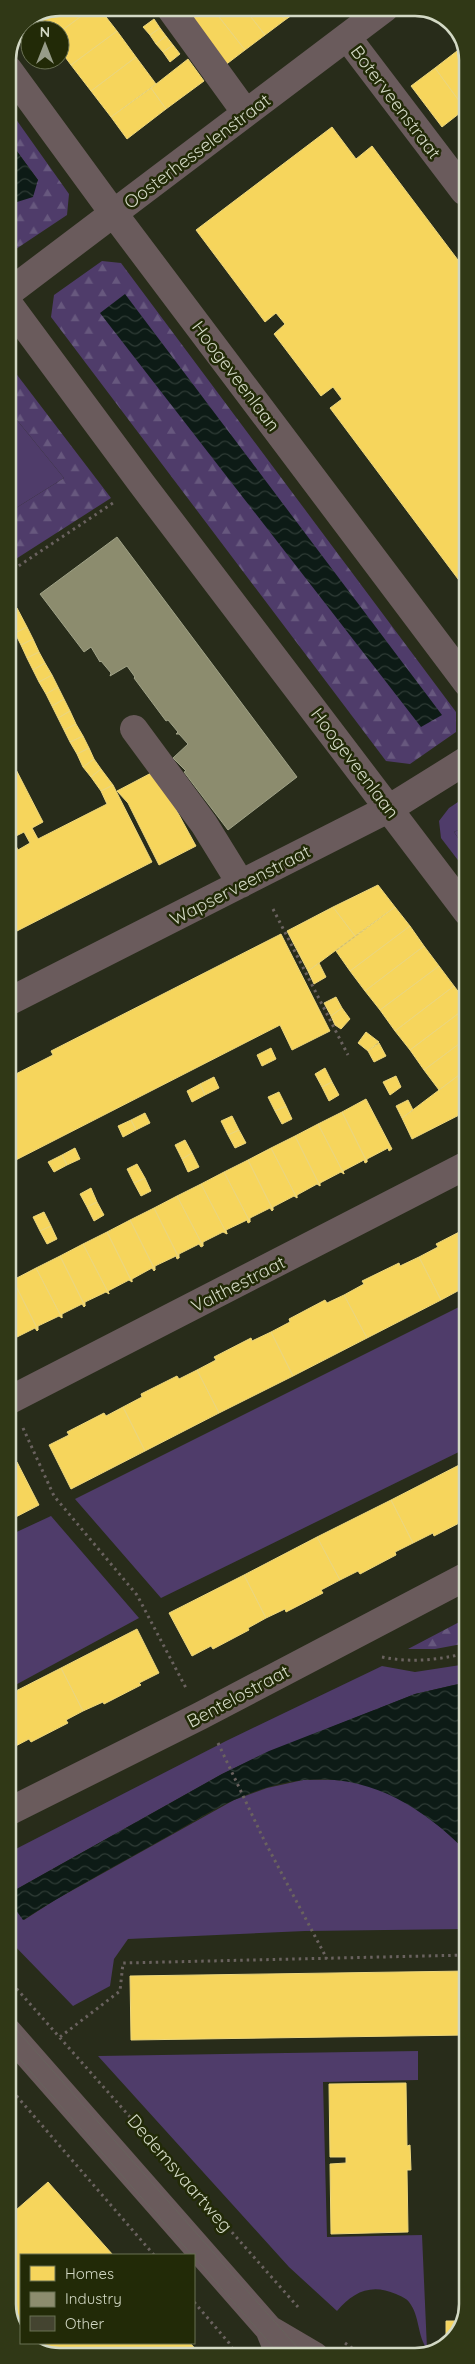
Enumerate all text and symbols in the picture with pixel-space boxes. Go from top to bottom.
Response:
north arrow [20,20,70,70]
text: N [40,23,50,41]
street label: Boterveenstraat [346,41,446,163]
street label: Oosterhesselenstraat [119,88,275,214]
street label: Hoogeveenlaan [187,316,285,436]
street label: Hoogeveenlaan [306,703,404,823]
street label: Wapserveenstraat [166,840,314,930]
street label: Valthestraat [187,1250,289,1318]
street label: Bentelostraat [183,1659,293,1733]
street label: Dedemsvaartweg [122,2109,238,2237]
legend [20,2254,195,2344]
text: Homes [65,2264,114,2283]
text: Industry [65,2289,122,2308]
text: Other [65,2314,105,2333]

